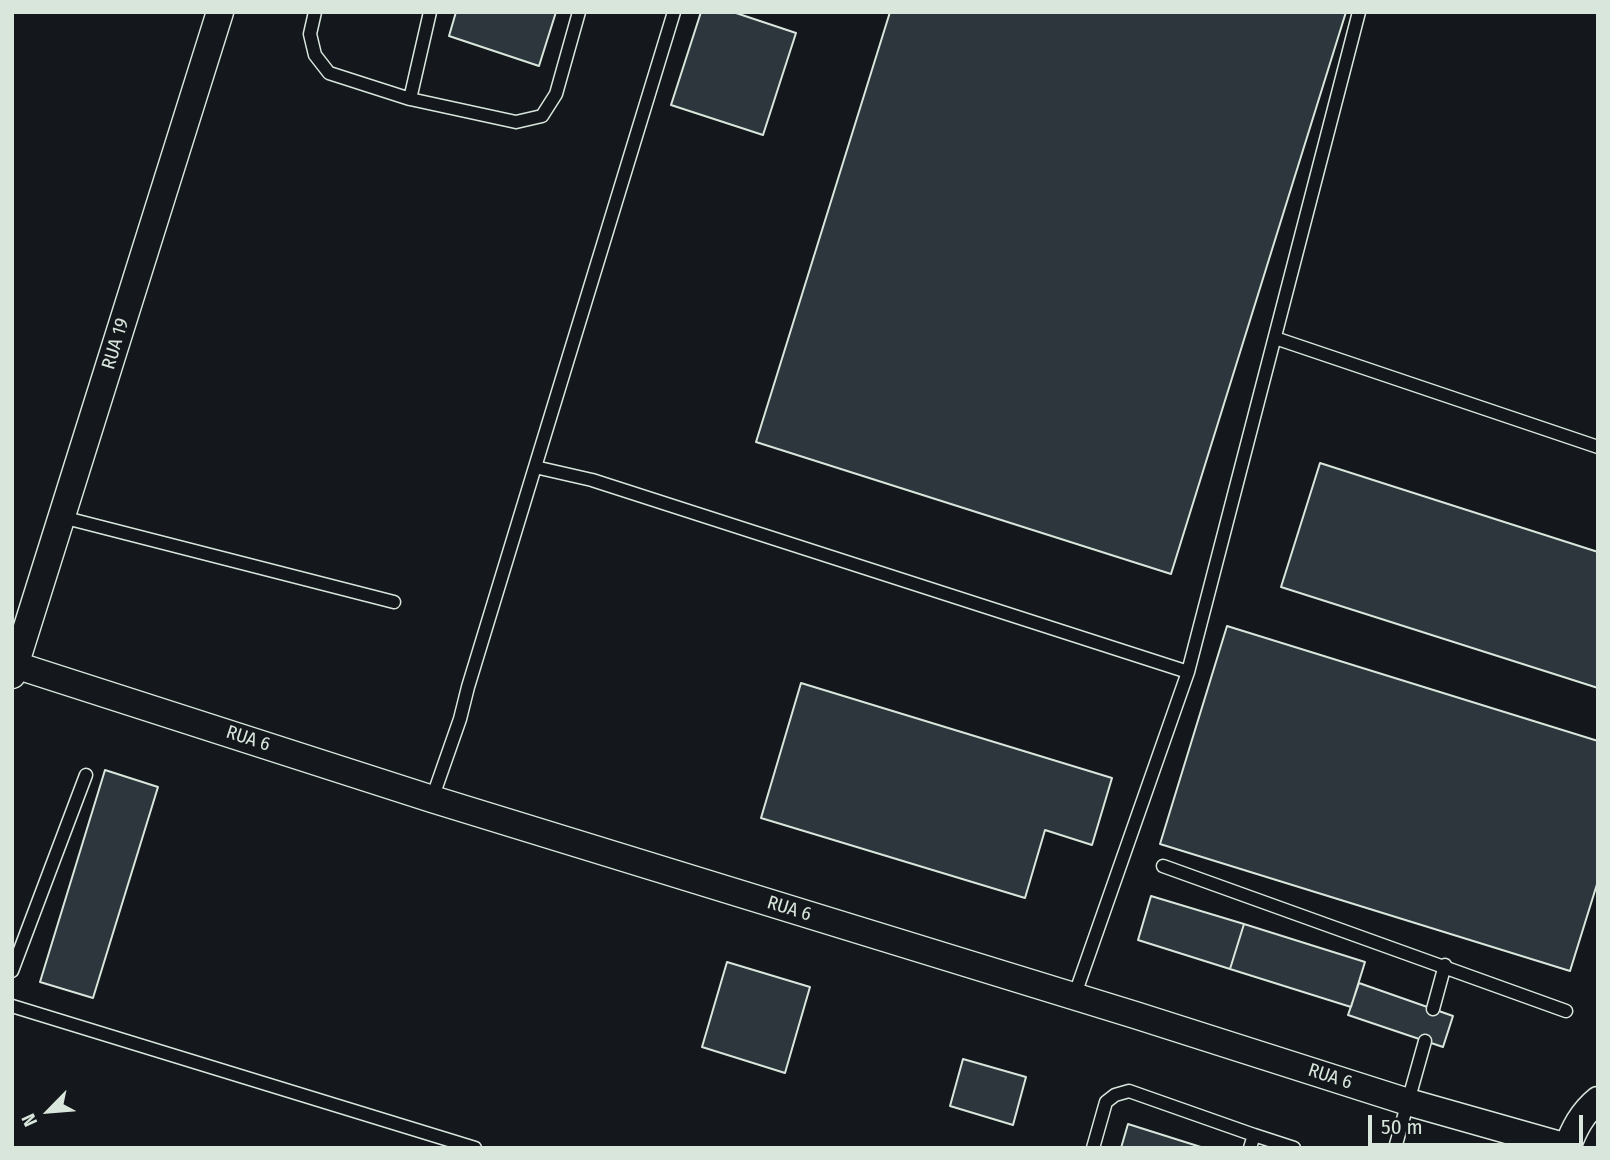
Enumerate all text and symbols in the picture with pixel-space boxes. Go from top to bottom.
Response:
street label: RUA 19 [97,316,135,372]
street label: RUA 6 [223,721,273,757]
street label: RUA 6 [764,892,814,926]
street label: RUA 6 [1305,1059,1355,1095]
north arrow [14,1076,84,1146]
scale bar [1372,1100,1587,1144]
text: N [17,1110,42,1130]
text: 50 m [1381,1114,1423,1140]

